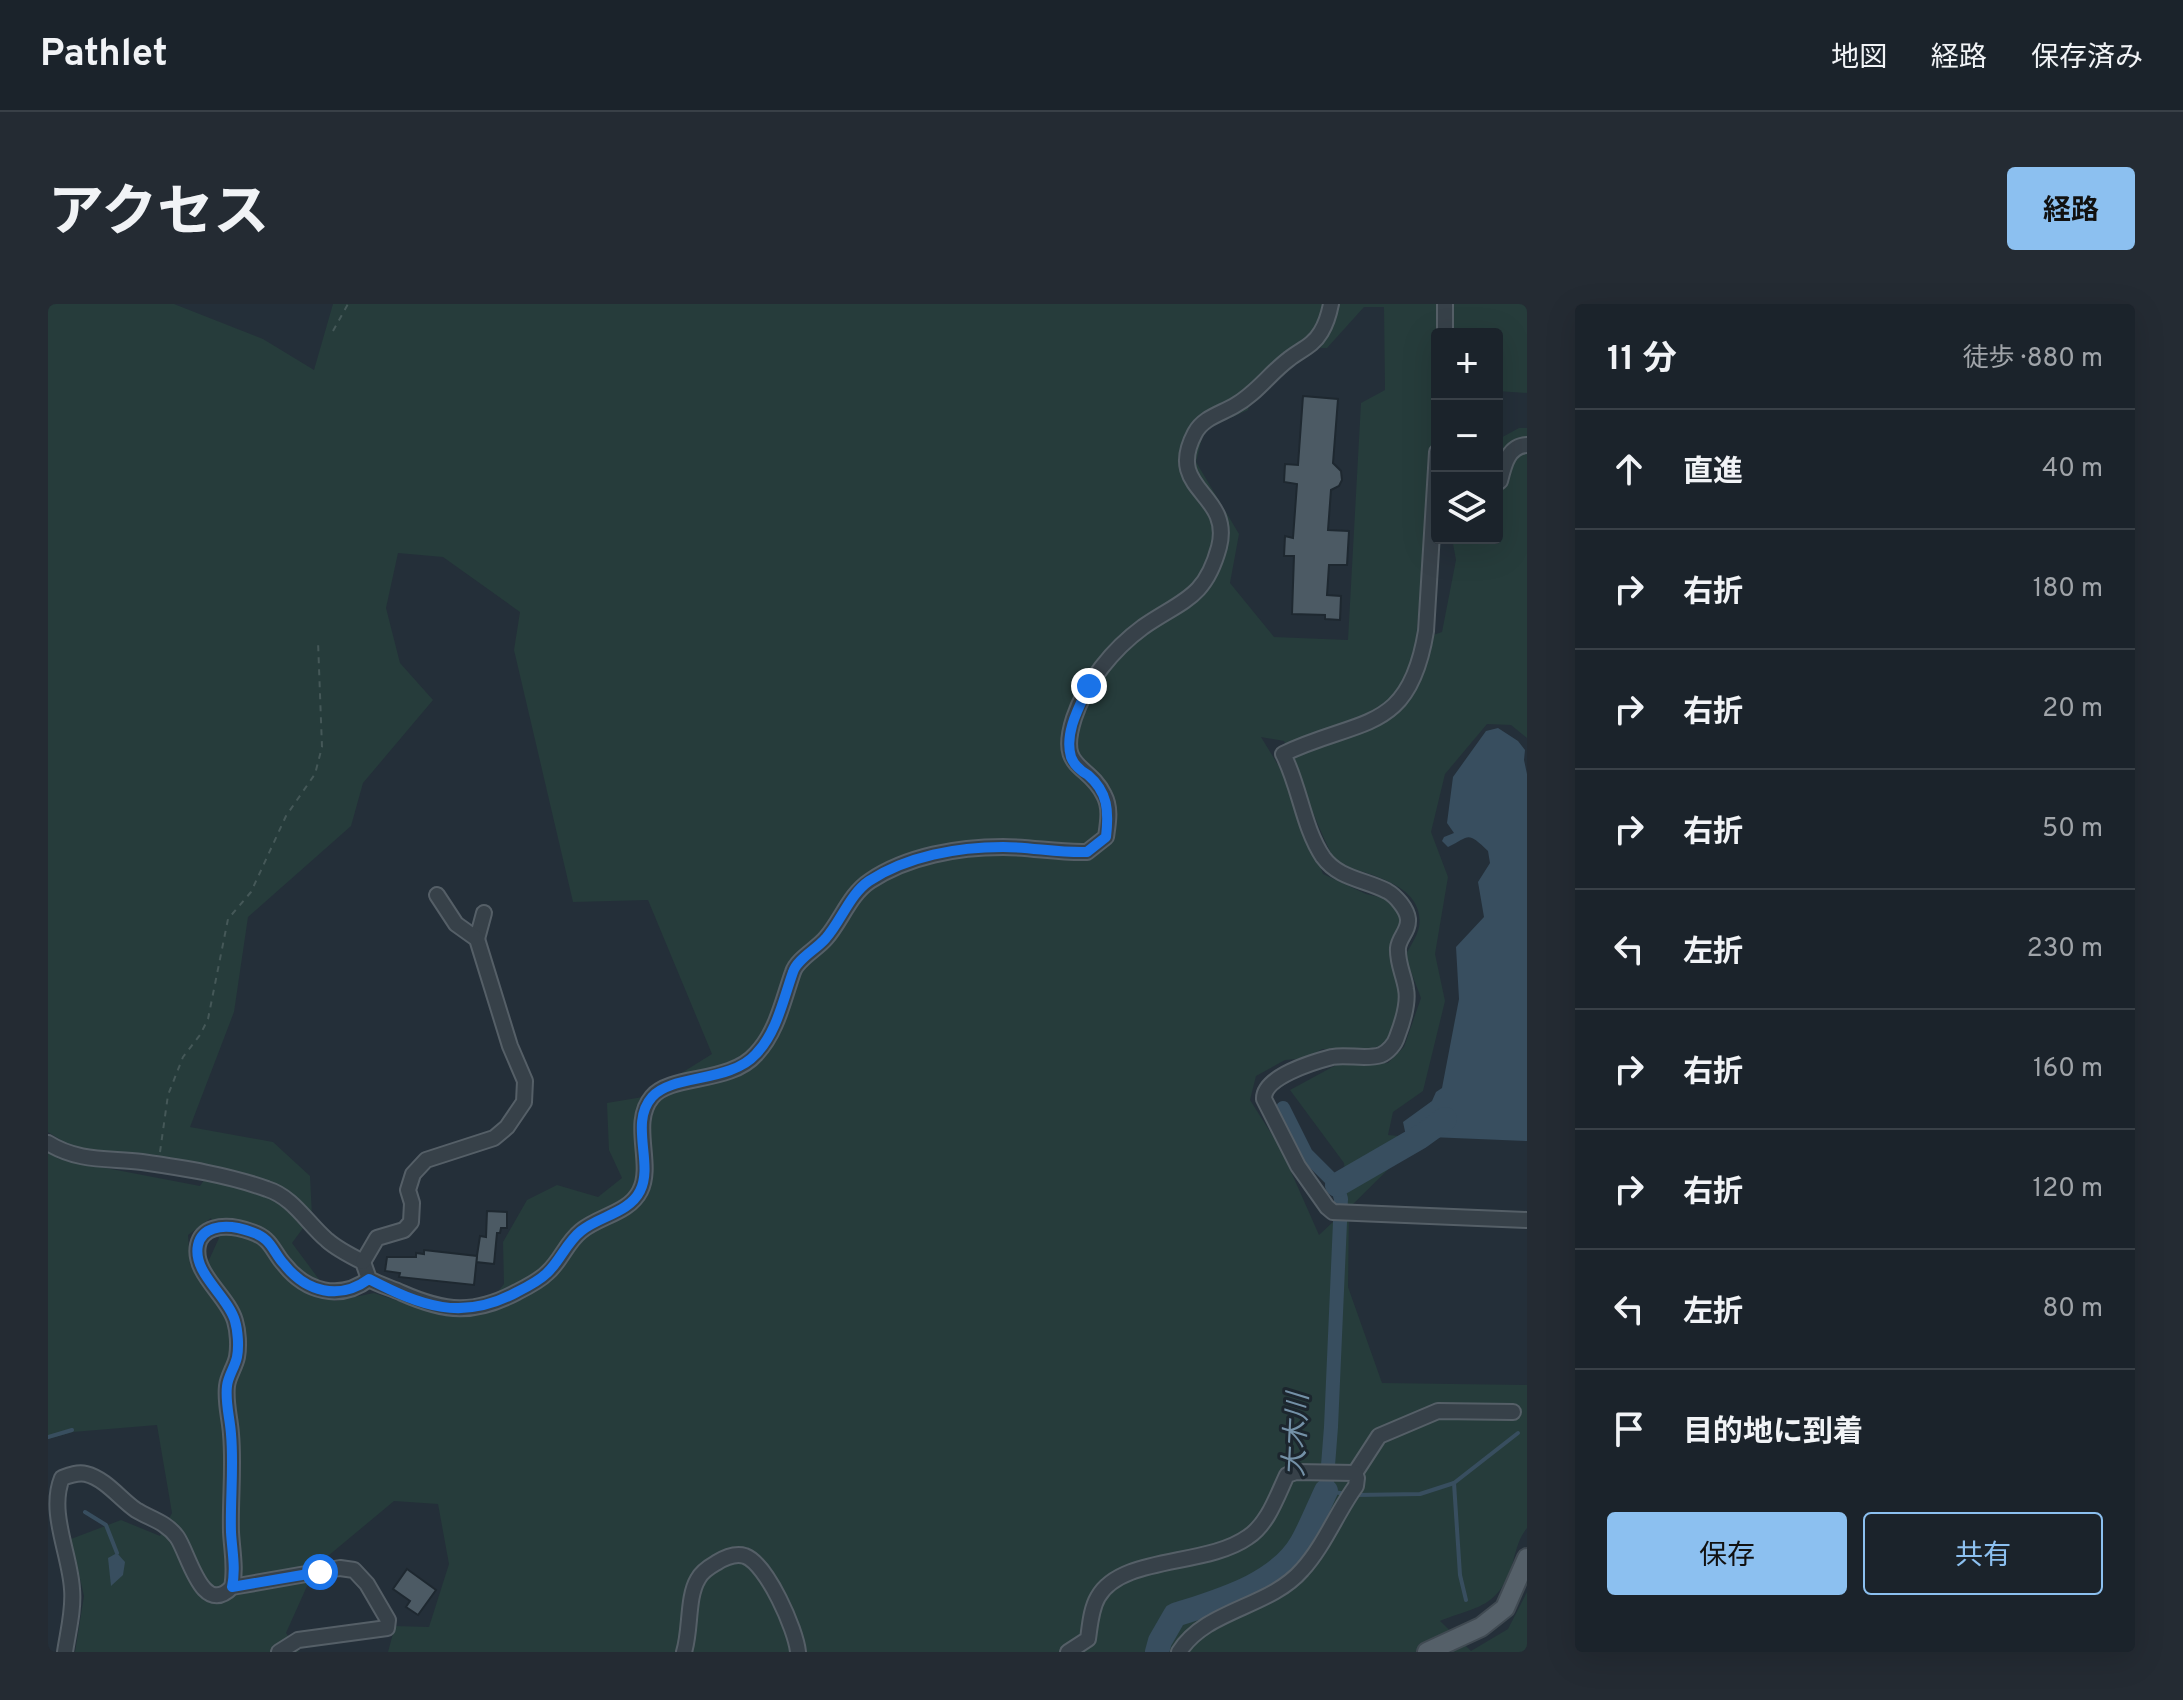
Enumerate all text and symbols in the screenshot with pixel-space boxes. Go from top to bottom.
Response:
text: Pathlet [40,31,168,80]
text: 地図 [1831,41,1887,77]
text: 経路 [1931,41,1987,77]
text: 保存済み [2031,41,2143,77]
button: 経路 [2007,167,2135,250]
text: アクセス [48,181,269,251]
map controls [1431,328,1503,544]
button: + [1431,328,1503,400]
text: 11 分 [1607,339,1677,382]
text: 徒歩 · 880 m [1962,343,2103,376]
button: − [1431,400,1503,472]
icon: ahead [1607,447,1651,491]
text: 40 m [2042,453,2103,486]
text: 直進 [1683,455,1743,492]
button: layers [1431,472,1503,544]
icon: right [1607,567,1651,611]
text: 180 m [2033,573,2103,606]
text: 右折 [1683,575,1743,612]
route end [1071,668,1107,704]
icon: right [1607,687,1651,731]
text: 20 m [2042,693,2103,726]
text: 右折 [1683,695,1743,732]
icon: right [1607,807,1651,851]
text: 50 m [2042,813,2103,846]
text: 右折 [1683,815,1743,852]
icon: left [1607,927,1651,971]
text: 230 m [2027,933,2103,966]
text: 左折 [1683,935,1743,972]
icon: right [1607,1047,1651,1091]
text: 160 m [2033,1053,2103,1086]
text: 右折 [1683,1055,1743,1092]
icon: right [1607,1167,1651,1211]
text: 120 m [2033,1173,2103,1206]
text: 右折 [1683,1175,1743,1212]
icon: left [1607,1287,1651,1331]
text: 80 m [2043,1293,2103,1326]
text: 左折 [1683,1295,1743,1332]
water label: 大木川 [1278,1389,1318,1478]
icon: arrive [1607,1407,1651,1451]
text: 目的地に到着 [1683,1415,1863,1452]
button: 保存 [1607,1512,1847,1595]
button: 共有 [1863,1512,2103,1595]
route start [302,1554,338,1590]

